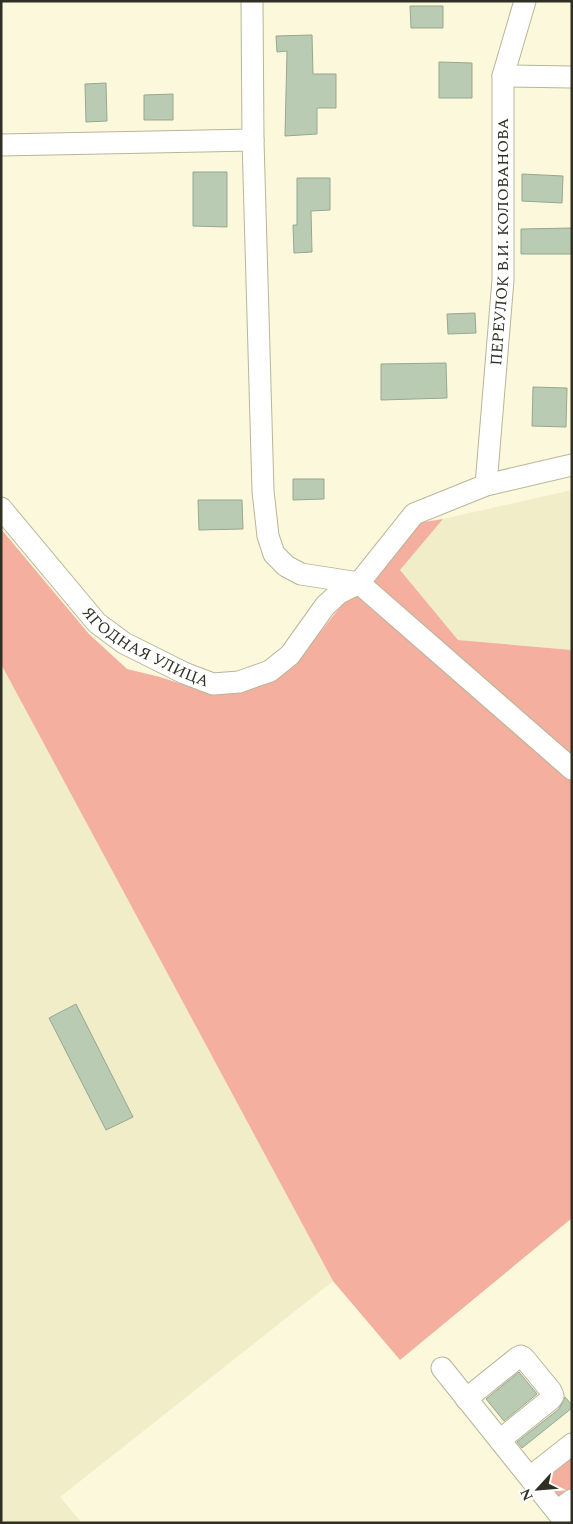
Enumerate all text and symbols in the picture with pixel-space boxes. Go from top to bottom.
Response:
street label: ПЕРЕУЛОК В.И. КОЛОВАНОВА [484,118,515,366]
street label: ЯГОДНАЯ УЛИЦА [76,601,213,693]
north arrow [513,1464,563,1514]
text: N [515,1485,539,1504]

